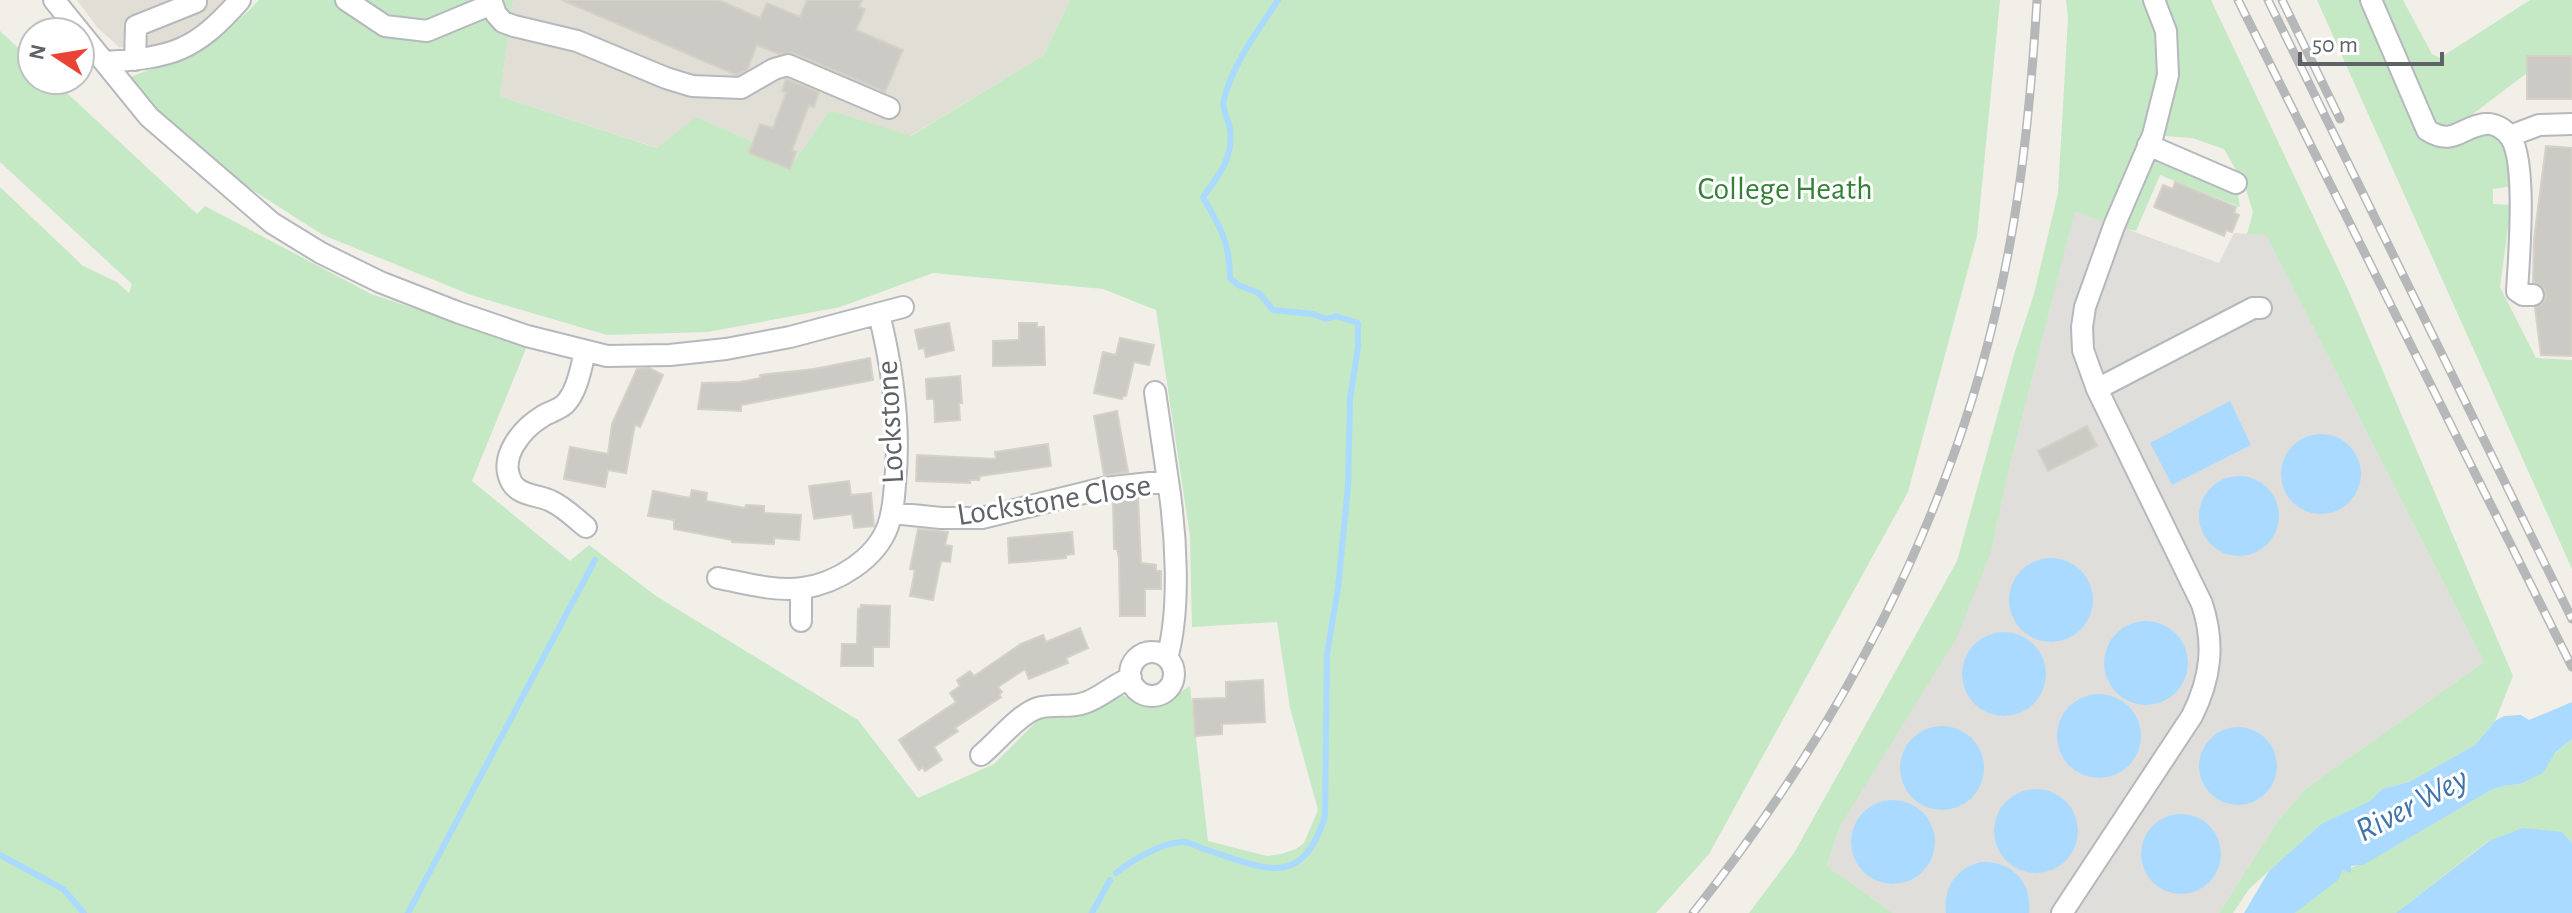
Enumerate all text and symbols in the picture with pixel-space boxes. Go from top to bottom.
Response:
north arrow [16,16,96,96]
scale bar [2300,16,2442,66]
text: 50 m [2312,33,2358,57]
text: N [25,42,50,62]
park label: College Heath [1697,173,1873,205]
street label: Lockstone [871,359,909,485]
street label: Lockstone Close [955,469,1153,531]
water label: River Wey [2350,761,2474,849]

